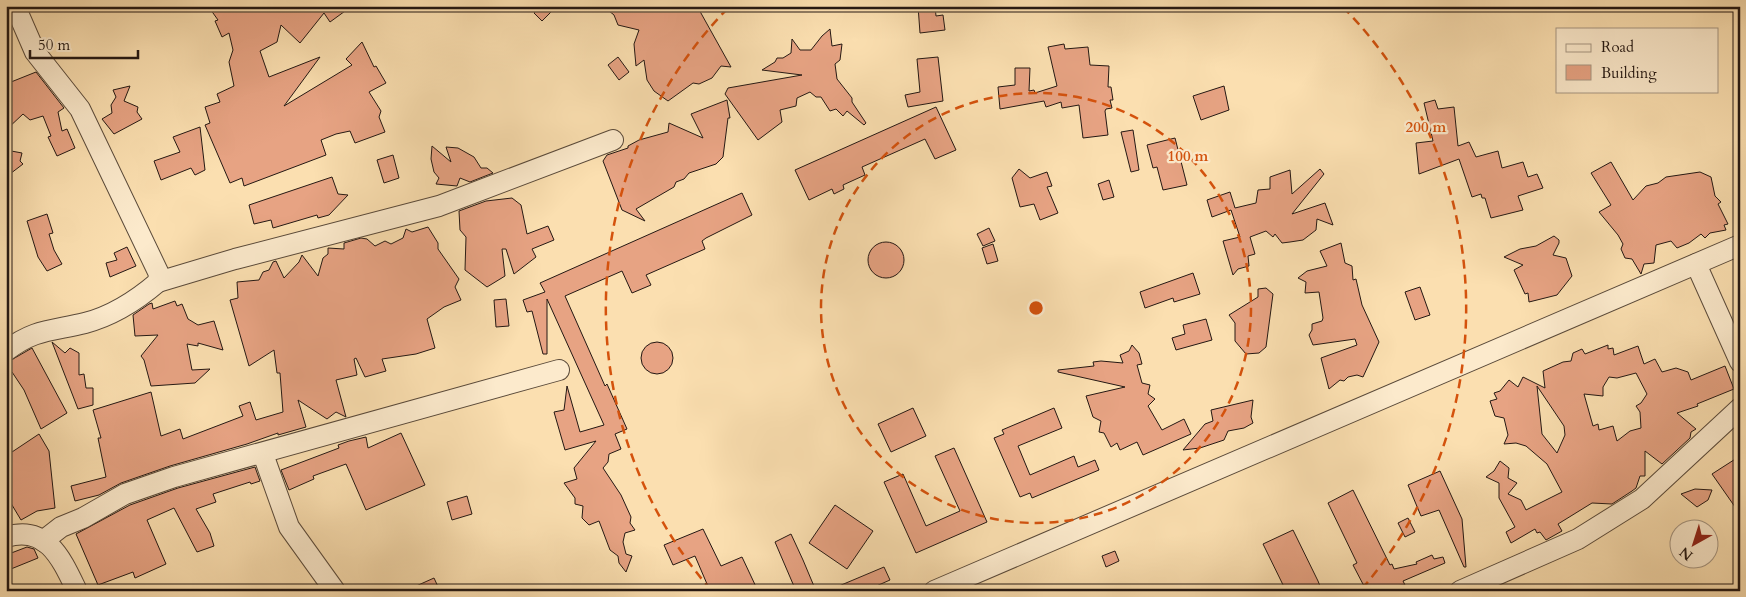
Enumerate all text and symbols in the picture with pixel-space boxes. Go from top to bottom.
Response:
scale bar [30,28,138,60]
legend [1556,28,1718,92]
text: 50 m [38,35,70,55]
text: Road [1601,37,1634,57]
text: Building [1601,63,1657,83]
text: 200 m [1406,117,1447,137]
text: 100 m [1168,146,1209,166]
centre of rings [1027,299,1045,317]
north arrow [1668,520,1718,570]
text: N [1675,543,1697,565]

